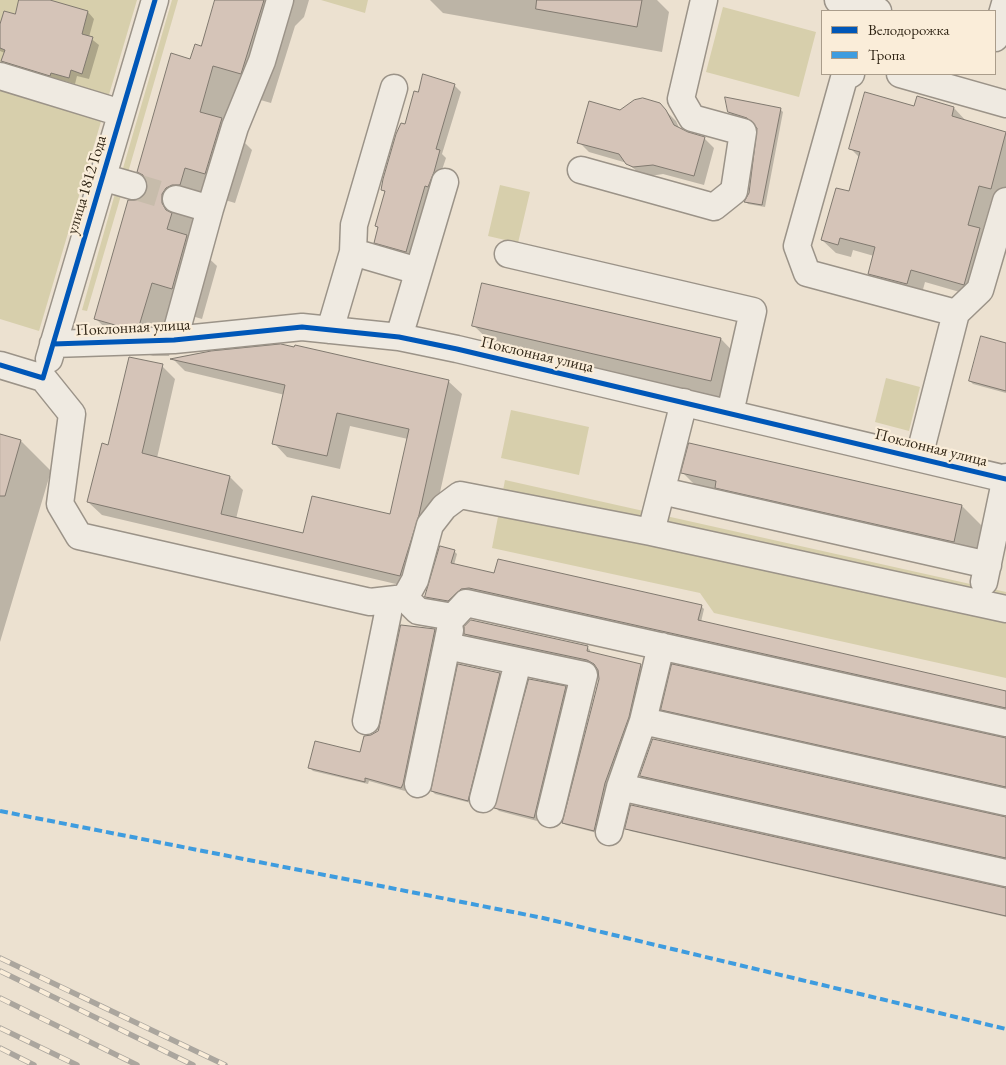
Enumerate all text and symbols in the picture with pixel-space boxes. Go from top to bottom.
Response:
legend [821,10,996,75]
text: Велодорожка [868,20,949,39]
text: Тропа [868,45,905,64]
street label: улица 1812 Года [63,133,111,237]
street label: Поклонная улица [75,315,191,341]
street label: Поклонная улица [479,333,595,377]
street label: Поклонная улица [873,425,989,471]

